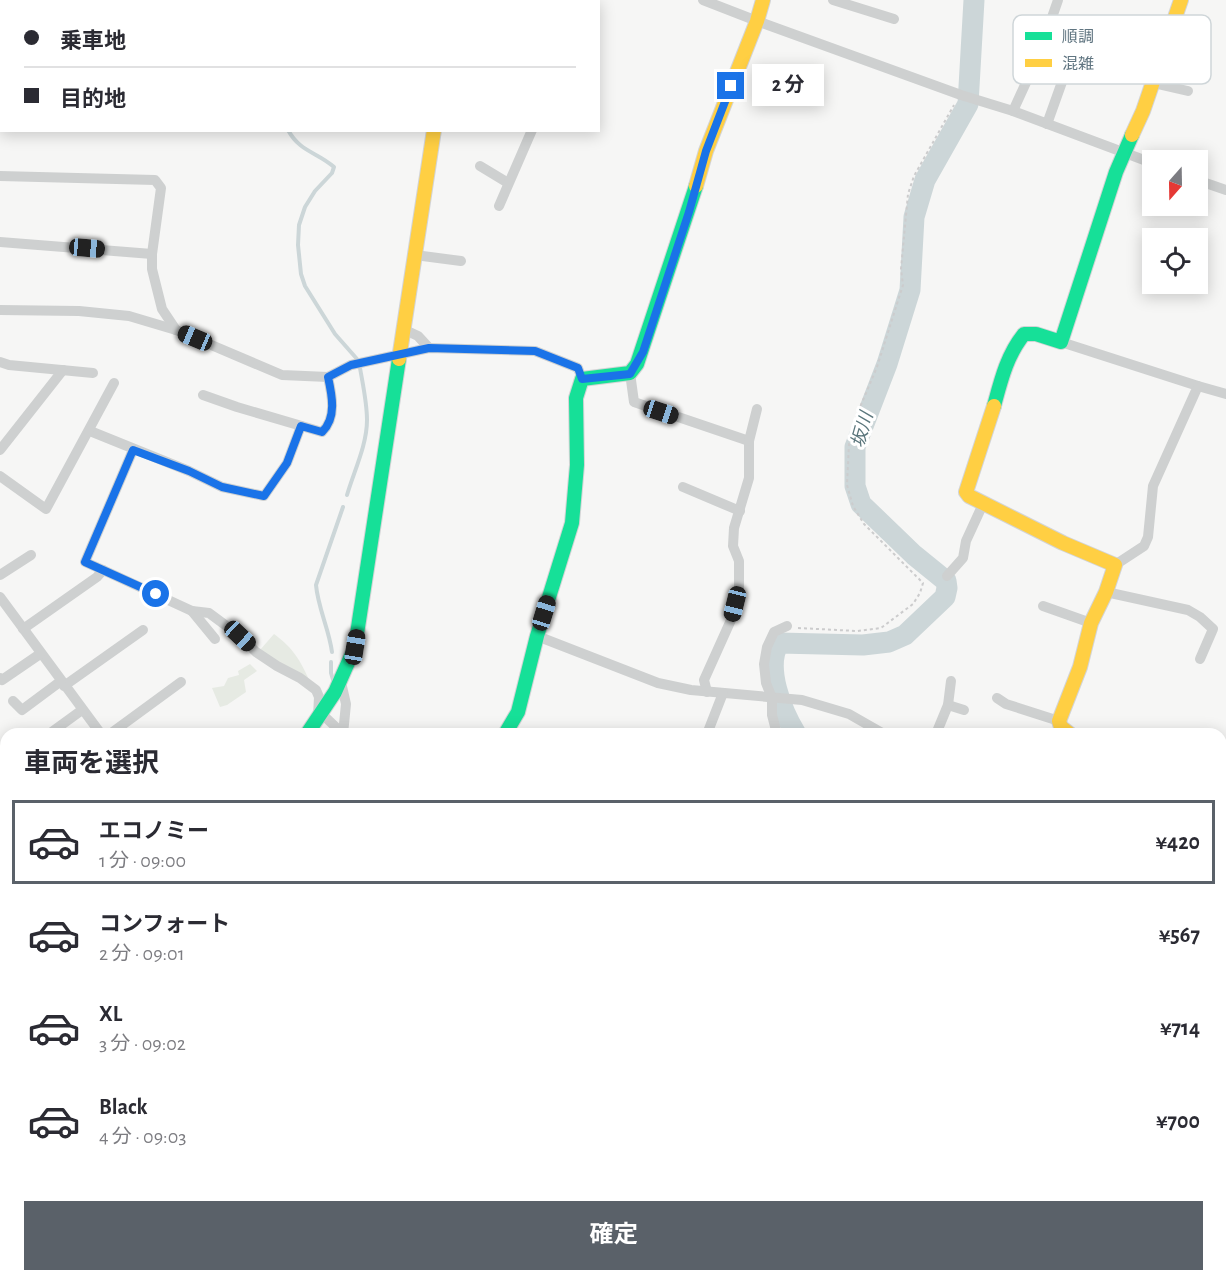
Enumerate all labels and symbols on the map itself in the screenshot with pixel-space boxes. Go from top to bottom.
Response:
legend [1013,15,1211,84]
text: 順調 [1062,29,1094,45]
text: 混雑 [1062,55,1094,72]
callout: 2 分 [752,65,824,107]
route end [717,72,744,99]
north arrow [1142,150,1208,216]
car [68,237,106,259]
car [175,323,215,353]
car [641,398,681,426]
water label: 坂川 [847,408,877,450]
route start [142,580,169,607]
car [722,584,748,624]
car [530,593,558,633]
car [221,617,259,655]
car [343,628,367,666]

